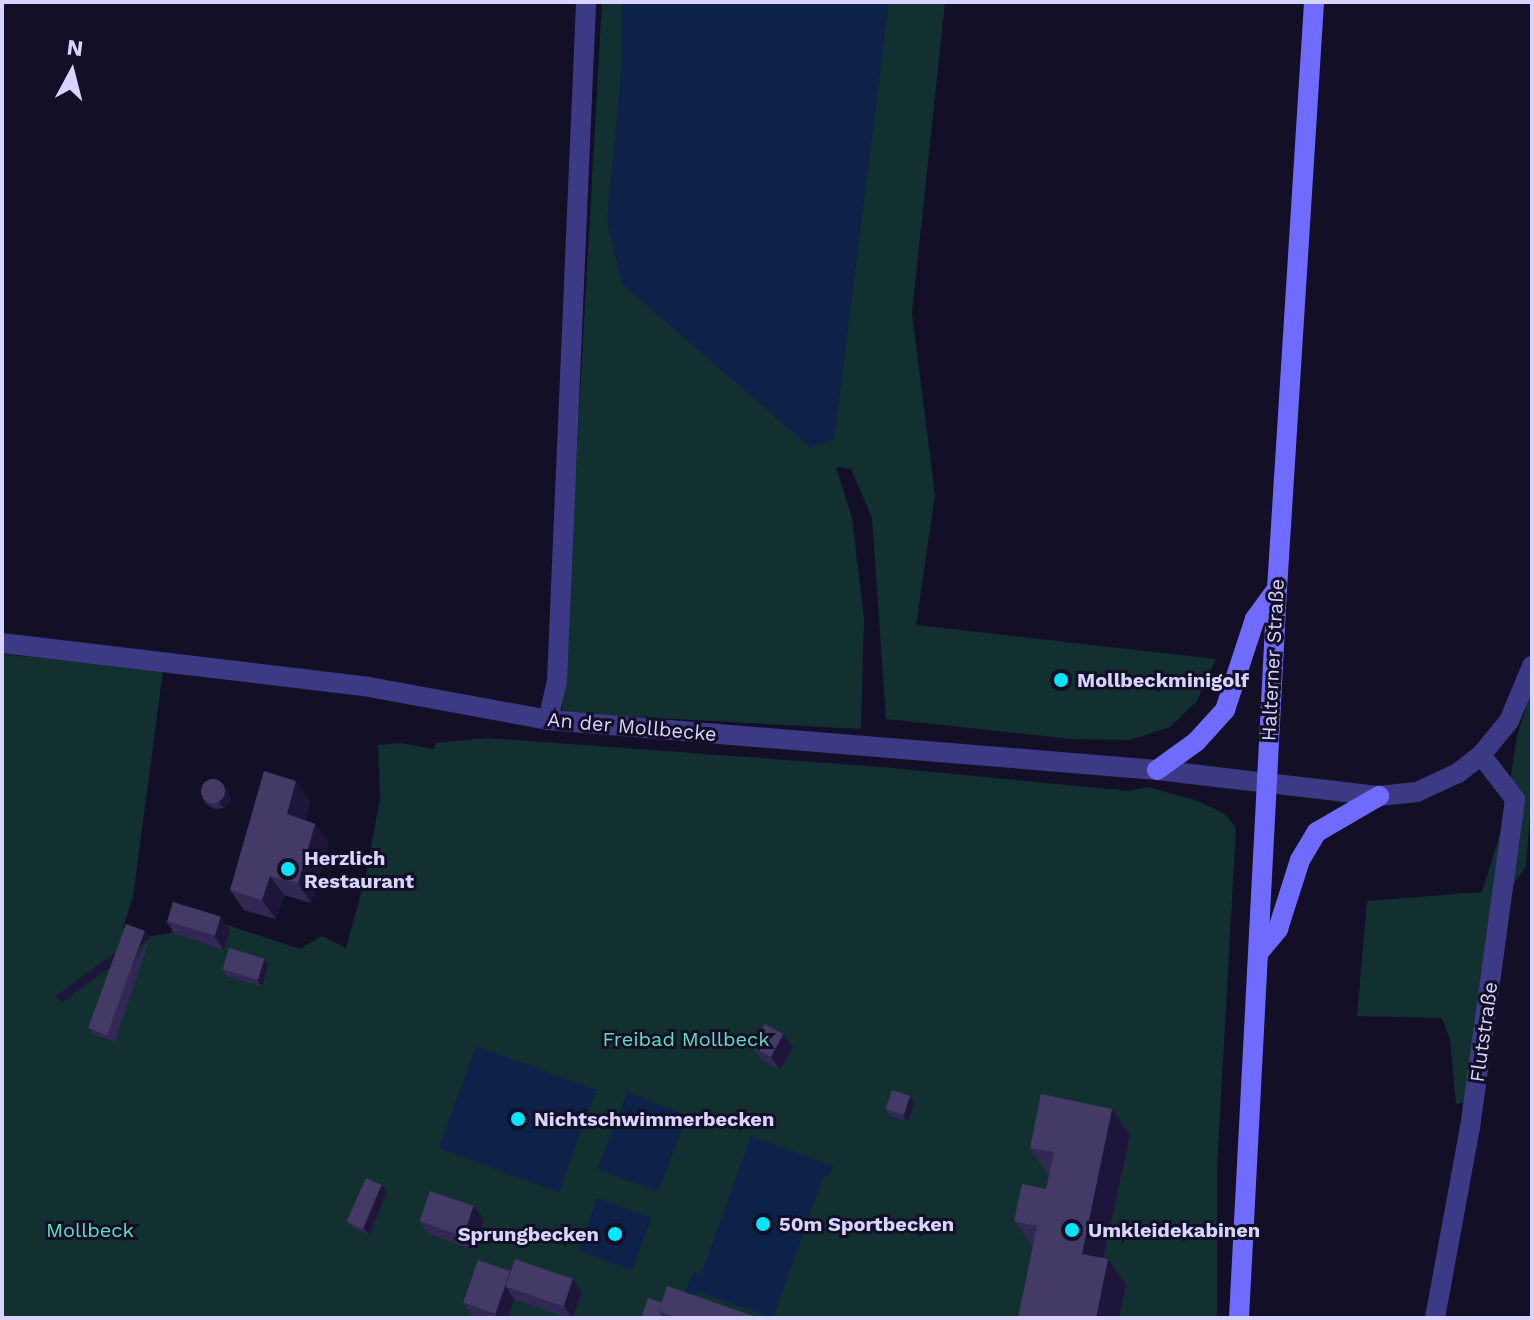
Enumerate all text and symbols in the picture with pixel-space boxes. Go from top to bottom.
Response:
north arrow [32,32,112,112]
text: N [65,34,85,61]
street label: Halterner Straße [1257,578,1289,742]
place label: Mollbeckminigolf [1077,668,1249,692]
marker: Mollbeckminigolf [1052,671,1070,689]
street label: An der Mollbecke [546,708,718,746]
place label: Herzlich Restaurant [304,846,414,893]
marker: Herzlich Restaurant [279,860,297,878]
street label: Flutstraße [1465,980,1503,1084]
park label: Freibad Mollbeck [602,1027,770,1051]
place label: Nichtschwimmerbecken [534,1107,774,1131]
marker: Nichtschwimmerbecken [509,1110,527,1128]
place label: 50m Sportbecken [779,1212,954,1236]
marker: 50m Sportbecken [754,1215,772,1233]
park label: Mollbeck [46,1218,134,1242]
place label: Umkleidekabinen [1088,1218,1260,1242]
marker: Umkleidekabinen [1063,1221,1081,1239]
place label: Sprungbecken [458,1222,599,1246]
marker: Sprungbecken [606,1225,624,1243]

